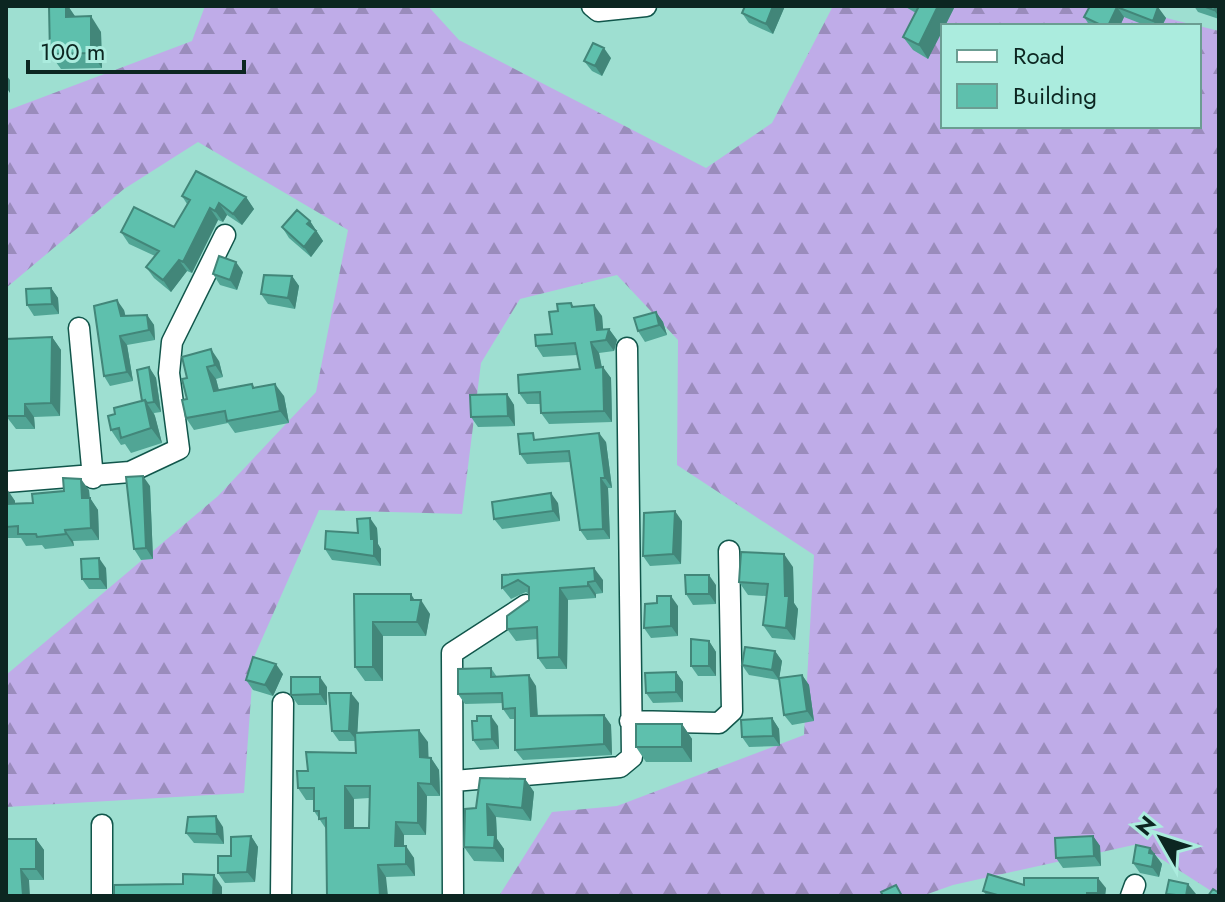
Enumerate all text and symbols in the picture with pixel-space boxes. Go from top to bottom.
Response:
scale bar [28,24,244,74]
legend [941,24,1201,128]
text: 100 m [40,34,106,69]
text: Road [1013,38,1065,73]
text: Building [1013,78,1097,113]
north arrow [1121,798,1201,878]
text: N [1128,809,1163,842]

